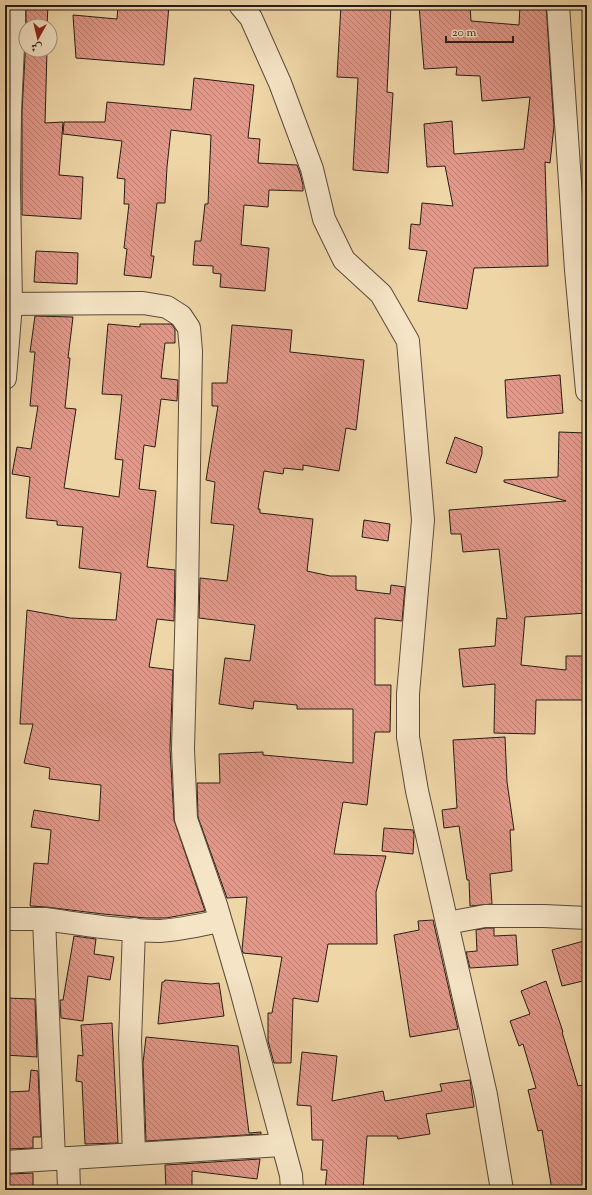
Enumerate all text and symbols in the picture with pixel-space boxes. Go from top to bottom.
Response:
north arrow [18,18,58,58]
scale bar [446,18,513,44]
text: 20 m [452,24,477,42]
text: ش [30,38,43,56]

